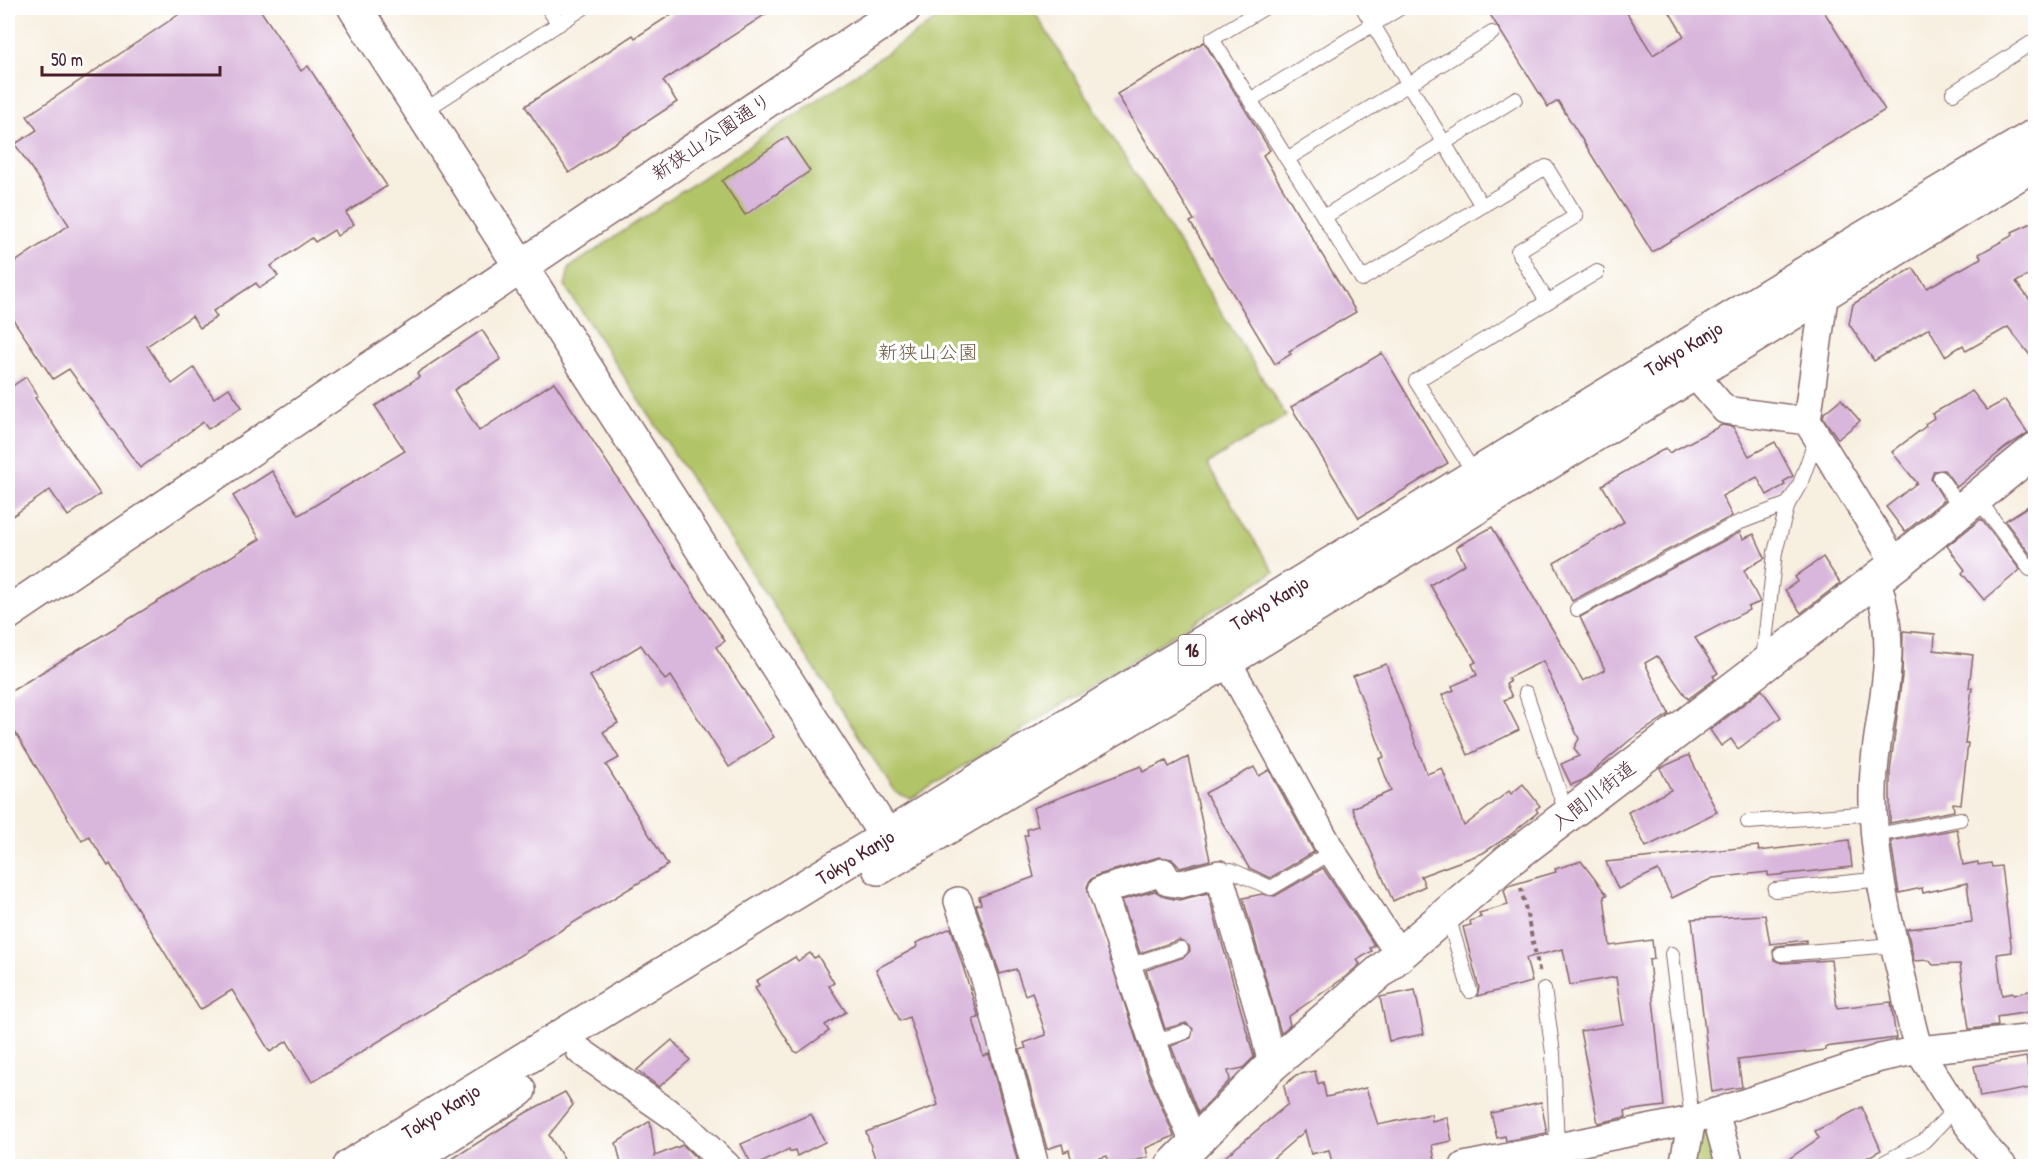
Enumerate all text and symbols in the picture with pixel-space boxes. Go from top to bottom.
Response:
scale bar [42,39,220,77]
text: 50 m [51,47,83,72]
street label: 新狭山公園通り [645,86,777,186]
street label: Tokyo Kanjo [1639,314,1727,382]
park label: 新狭山公園 [878,338,978,365]
street label: Tokyo Kanjo [1225,568,1313,636]
road number: 16 [1178,635,1206,665]
street label: 入間川街道 [1545,754,1641,836]
street label: Tokyo Kanjo [810,822,899,891]
street label: Tokyo Kanjo [396,1076,484,1145]

